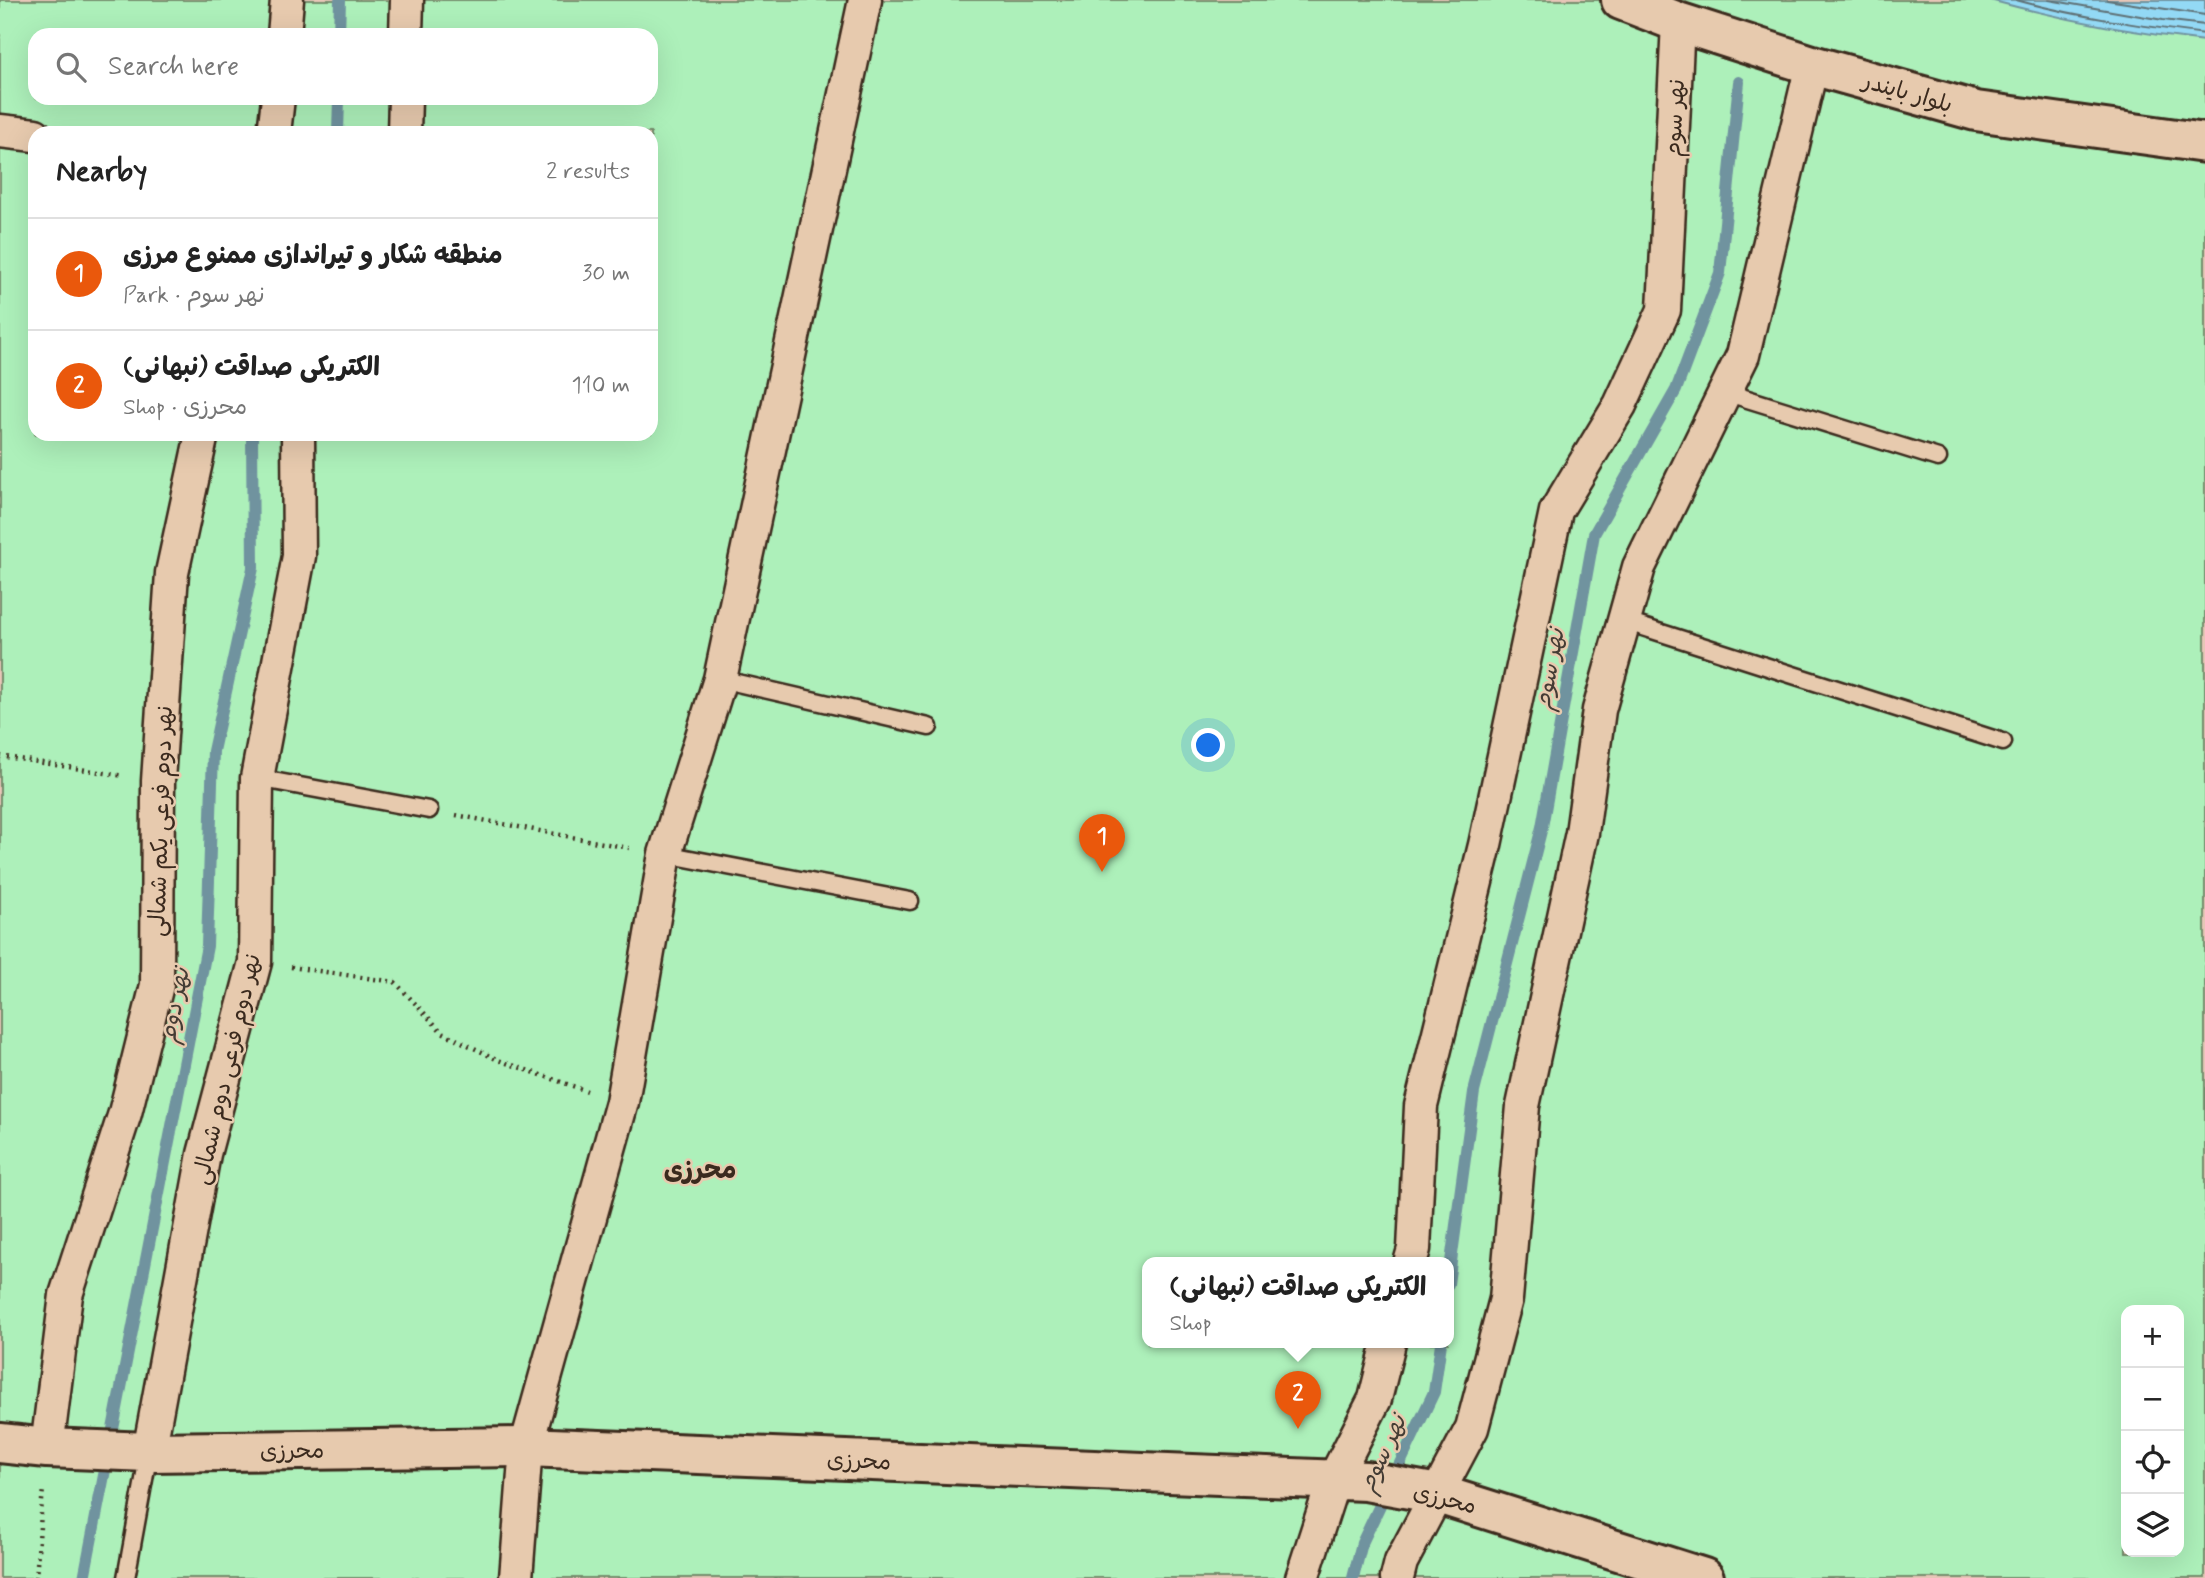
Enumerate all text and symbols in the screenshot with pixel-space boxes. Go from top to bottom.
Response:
search box [28,28,658,105]
icon: search [52,48,90,86]
text: Search here [108,50,239,84]
street label: بلوار بایندر [1857,66,1956,121]
street label: نهر سوم [1659,78,1693,158]
text: Nearby [56,152,147,191]
text: 2 results [546,157,630,187]
text: منطقه شکار و تیراندازی ممنوع مرزی [123,239,503,273]
text: 1 [74,259,84,289]
text: 30 m [582,259,630,289]
text: Park · نهر سوم [123,281,265,311]
text: الکتریکی صداقت (نبهانی) [123,351,380,385]
text: 2 [73,371,85,401]
text: 110 m [571,371,630,401]
text: Shop · محرزی [123,393,247,423]
water label: نهر سوم [1528,624,1575,713]
street label: نهر دوم فرعی یکم شمالی [143,705,182,937]
your location [1191,728,1225,762]
pin: 1 [1079,814,1125,872]
street label: نهر دوم فرعی دوم شمالی [187,951,270,1188]
water label: نهر دوم [153,963,199,1046]
district label: محرزی [664,1154,736,1188]
popup [1142,1257,1454,1348]
text: الکتریکی صداقت (نبهانی) [1170,1271,1426,1305]
map controls [2121,1305,2184,1557]
button: + [2121,1305,2184,1368]
text: Shop [1170,1309,1212,1339]
button: − [2121,1368,2184,1431]
pin: 2 [1275,1371,1321,1429]
water label: نهر سوم [1352,1407,1418,1499]
button: locate [2121,1431,2184,1494]
street label: محرزی [260,1436,324,1468]
street label: محرزی [826,1446,892,1478]
street label: محرزی [1410,1478,1479,1522]
button: layers [2121,1494,2184,1557]

